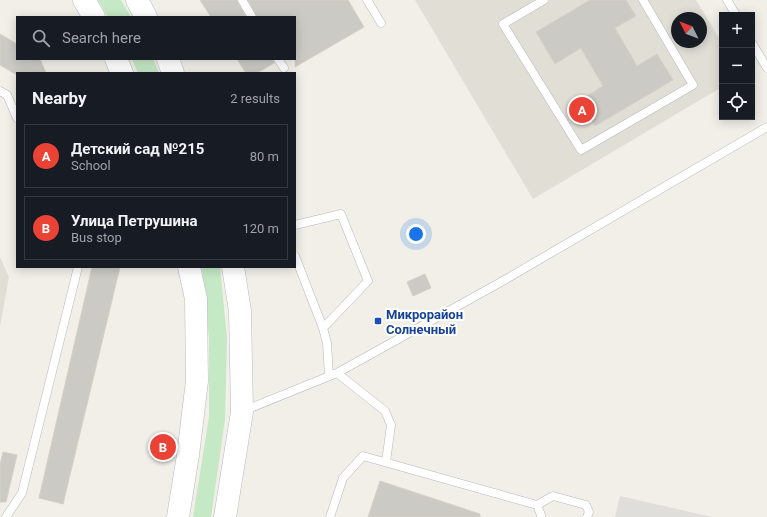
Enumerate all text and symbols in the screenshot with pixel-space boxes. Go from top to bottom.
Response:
north arrow [671,12,707,48]
map controls [719,12,755,120]
button: + [719,12,755,48]
search box [16,16,296,60]
icon: search [30,27,52,49]
text: Search here [62,29,141,47]
button: − [719,48,755,84]
button: locate [719,84,755,120]
text: Nearby [32,88,87,108]
text: 2 results [230,91,280,106]
pin: A [569,95,595,125]
text: Детский сад №215 [71,140,204,158]
text: A [42,149,50,164]
text: 80 m [250,149,279,164]
text: School [71,158,111,173]
text: Улица Петрушина [71,212,197,230]
text: B [42,221,50,236]
text: 120 m [242,221,279,236]
your location [406,224,426,244]
text: Bus stop [71,230,122,245]
place label: Микрорайон Солнечный [386,307,463,337]
marker: Микрорайон Солнечный [373,316,383,326]
pin: B [150,432,176,462]

